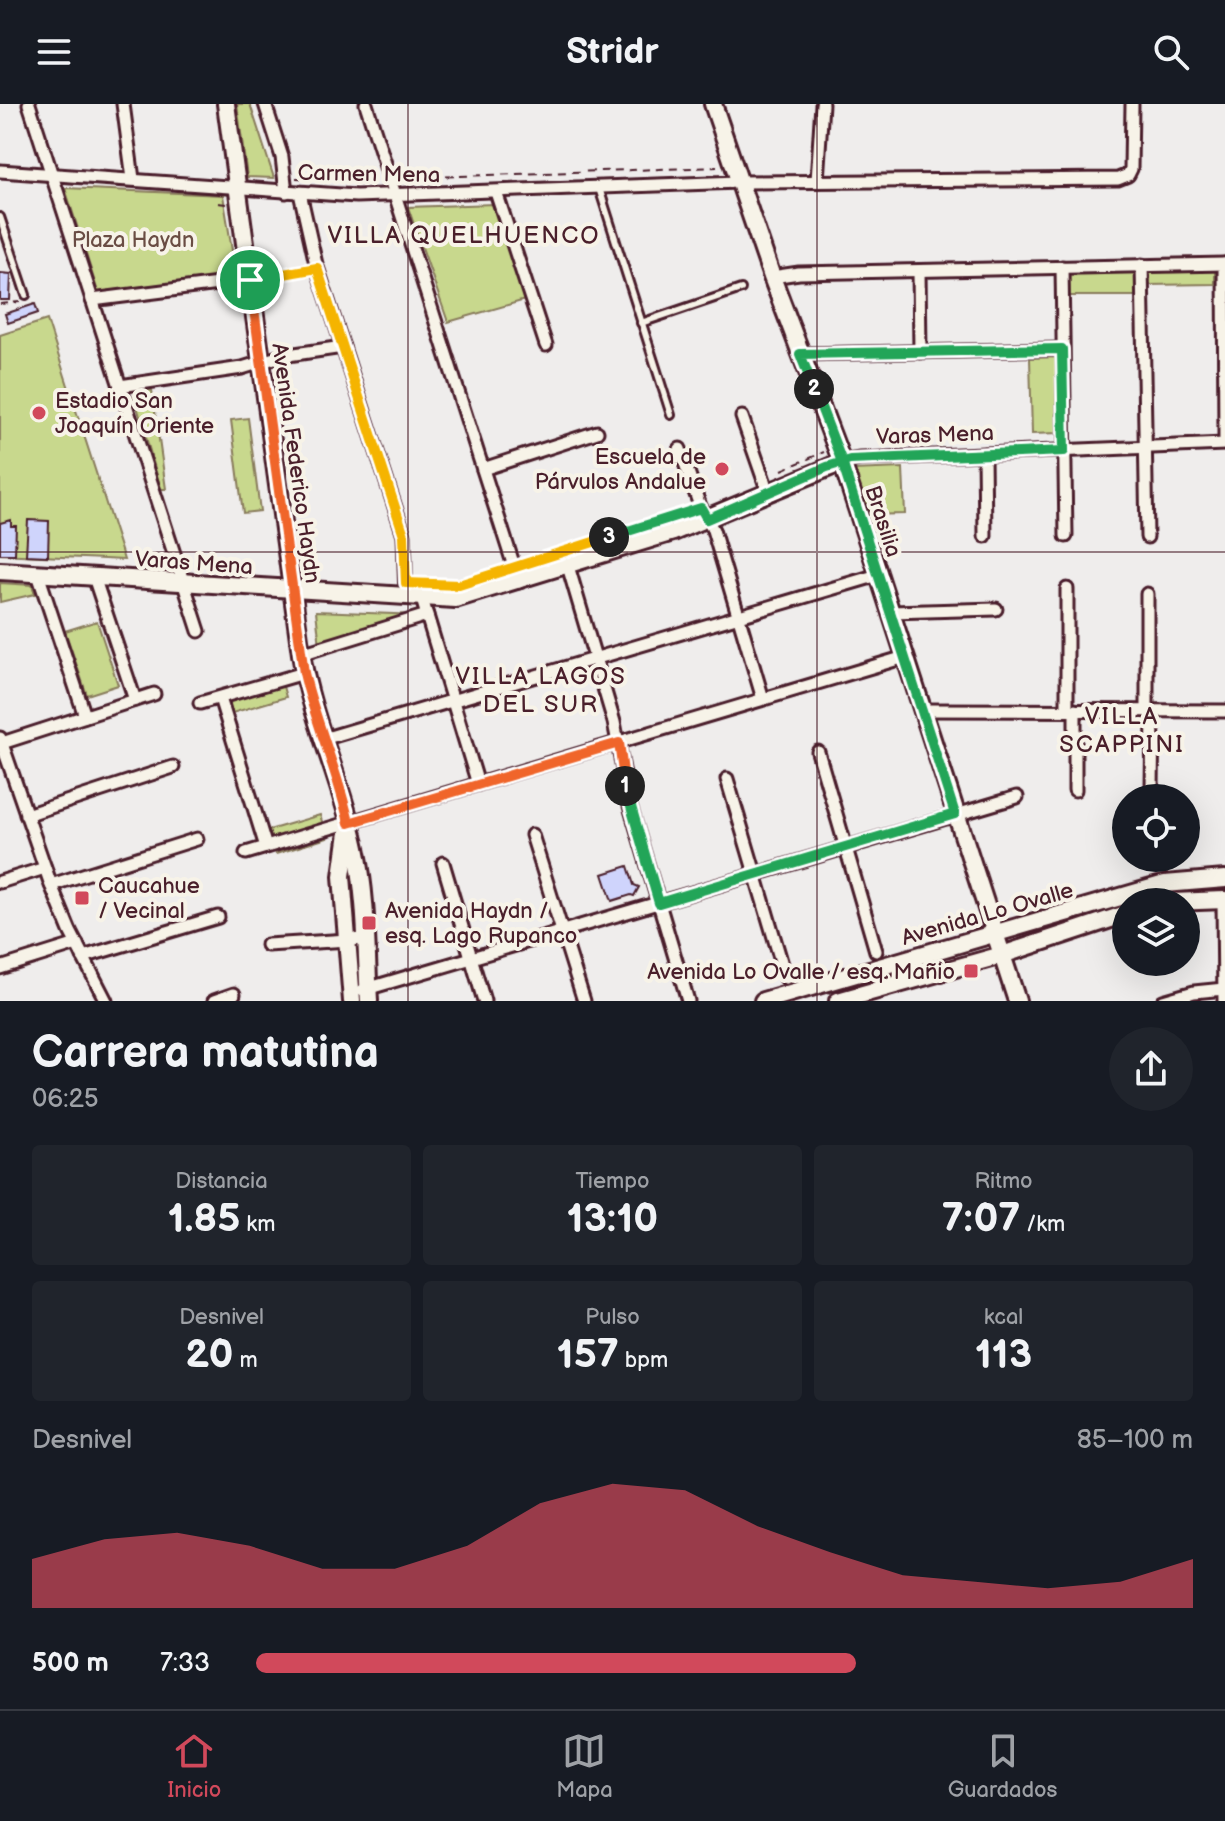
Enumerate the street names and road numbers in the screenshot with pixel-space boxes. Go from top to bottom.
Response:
street label: Carmen Mena [297,160,440,189]
street label: Avenida Federico Haydn [265,341,326,585]
street label: Varas Mena [876,420,994,451]
street label: Brasilia [858,482,907,561]
street label: Varas Mena [134,546,254,581]
street label: Avenida Lo Ovalle [898,877,1076,952]

